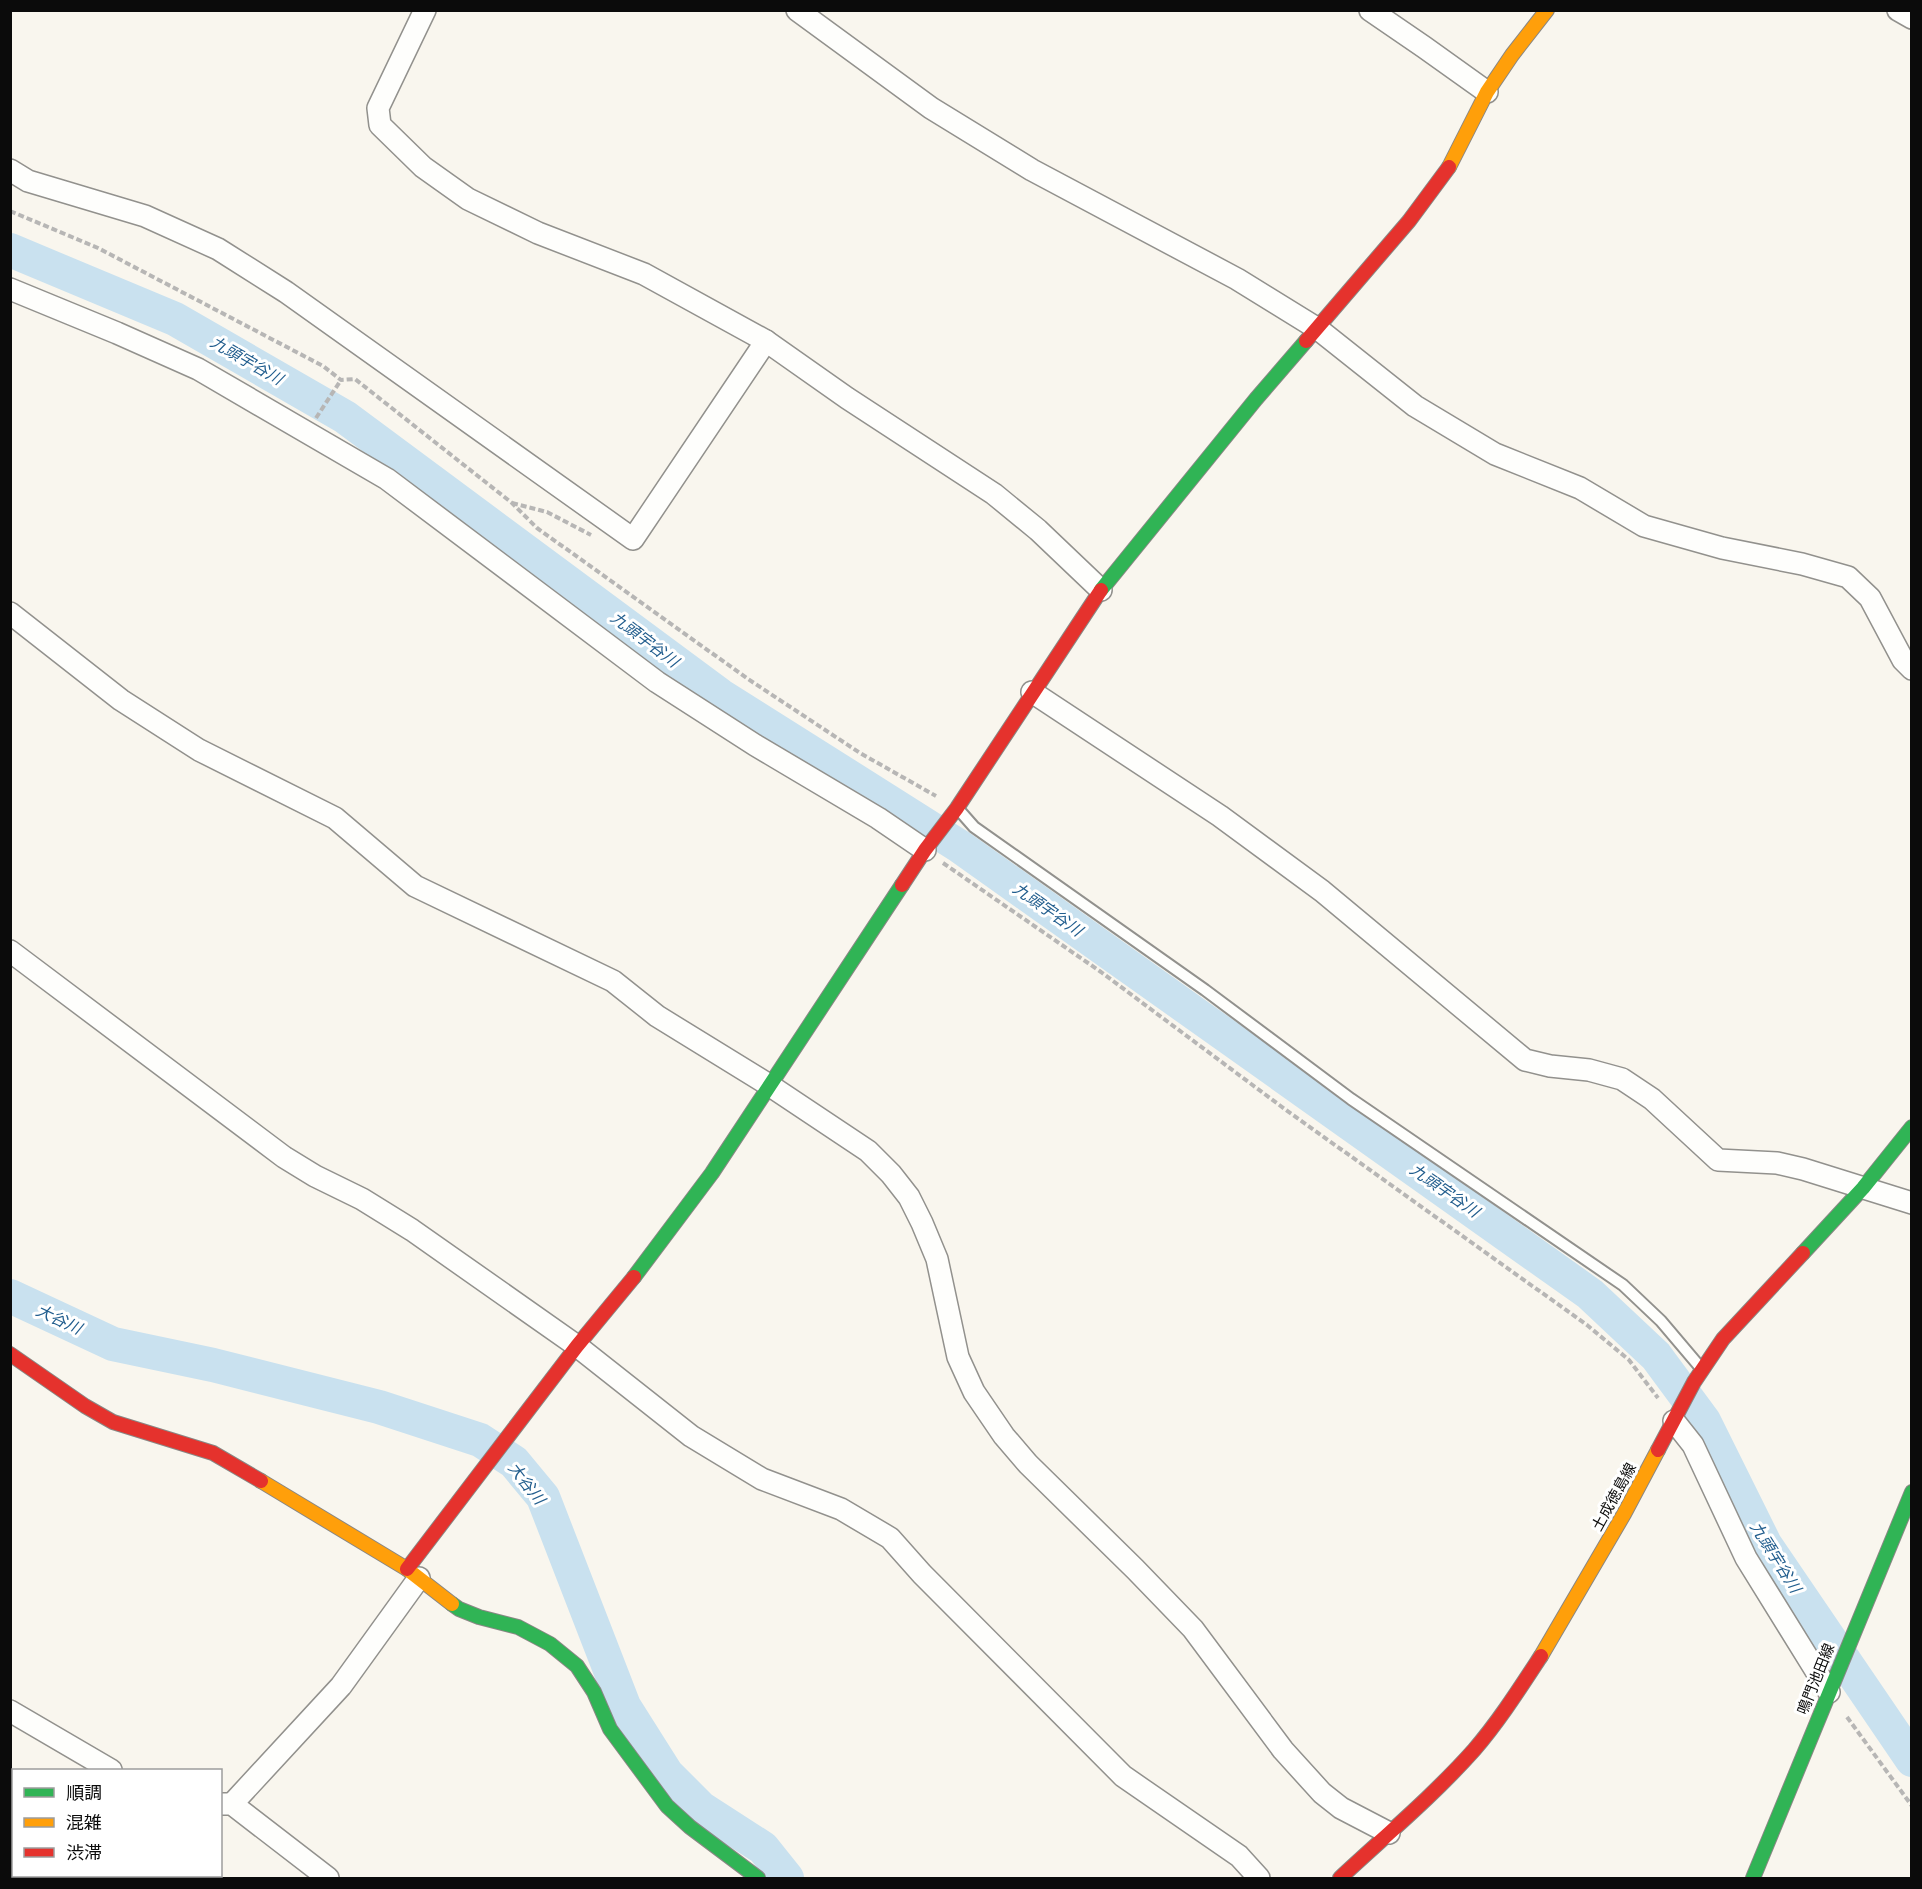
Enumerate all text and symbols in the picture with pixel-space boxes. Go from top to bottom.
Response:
water label: 九頭宇谷川 [207,329,290,391]
water label: 九頭宇谷川 [606,605,686,673]
water label: 九頭宇谷川 [1009,875,1090,942]
water label: 九頭宇谷川 [1406,1156,1487,1223]
water label: 大谷川 [33,1297,88,1340]
water label: 大谷川 [504,1456,553,1510]
street label: 土成徳島線 [1584,1458,1641,1535]
water label: 九頭宇谷川 [1745,1516,1809,1598]
street label: 鳴門池田線 [1790,1639,1839,1718]
legend [12,1769,222,1877]
text: 順調 [66,1778,102,1805]
text: 混雑 [66,1808,102,1835]
text: 渋滞 [66,1838,102,1865]

